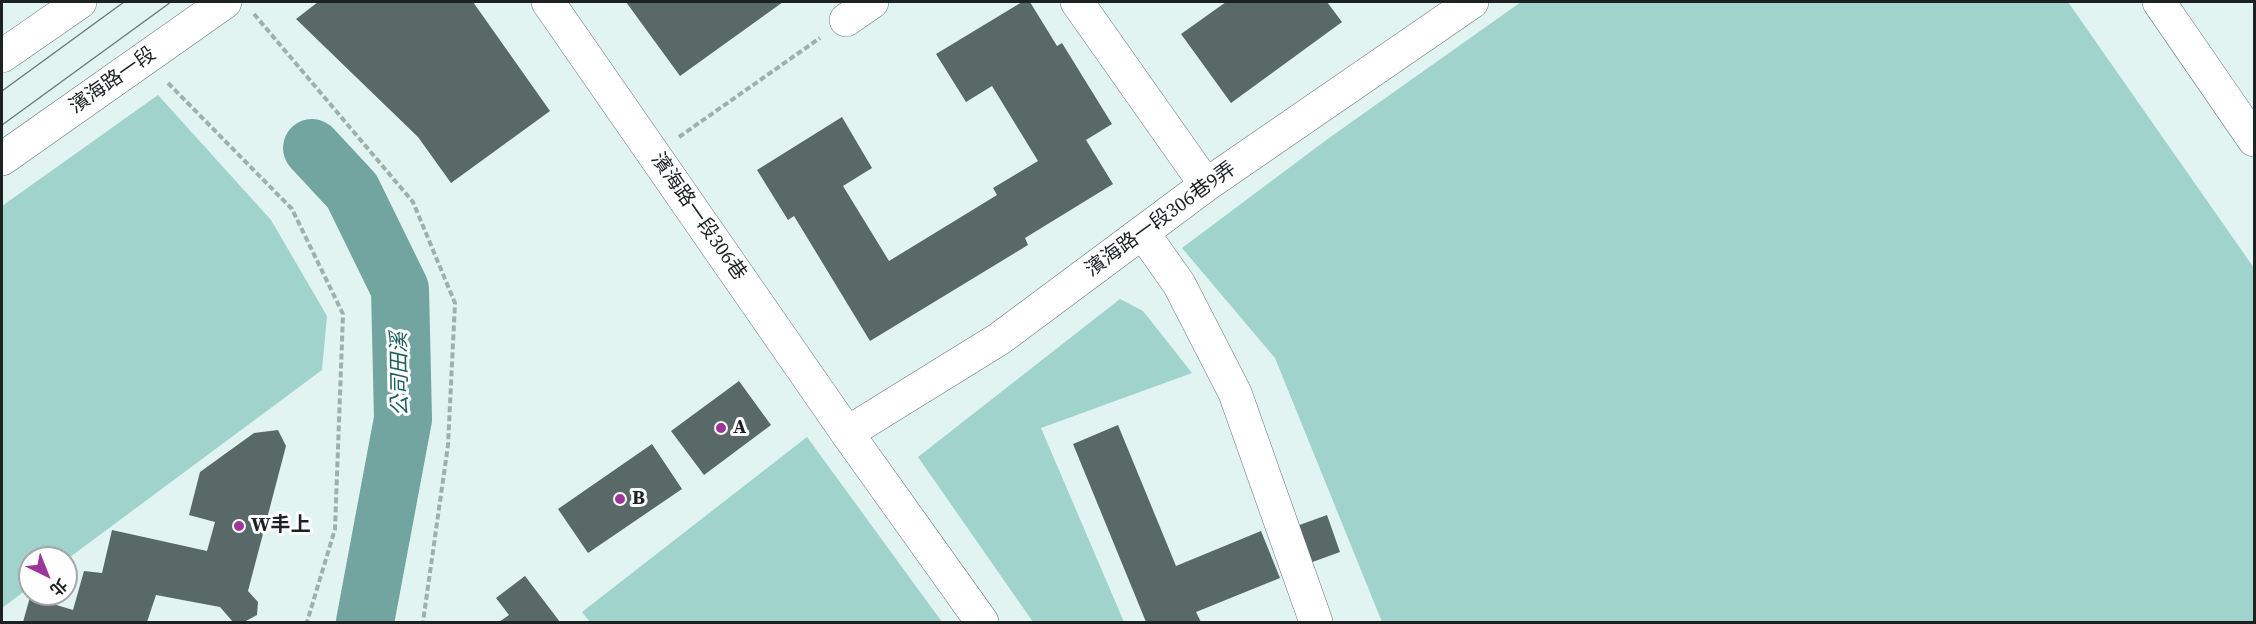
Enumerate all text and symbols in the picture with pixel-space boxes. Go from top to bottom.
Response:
street label: 濱海路一段 [65,42,161,120]
street label: 濱海路一段306巷 [645,149,751,285]
street label: 濱海路一段306巷9弄 [1081,157,1241,283]
water label: 公司田溪 [388,332,414,416]
place label: A [733,416,746,440]
marker: A [714,421,728,435]
place label: B [632,487,645,511]
marker: B [613,492,627,506]
place label: W丰上 [251,514,311,538]
marker: W丰上 [232,519,246,533]
north arrow [18,546,78,606]
text: 北 [46,574,72,601]

